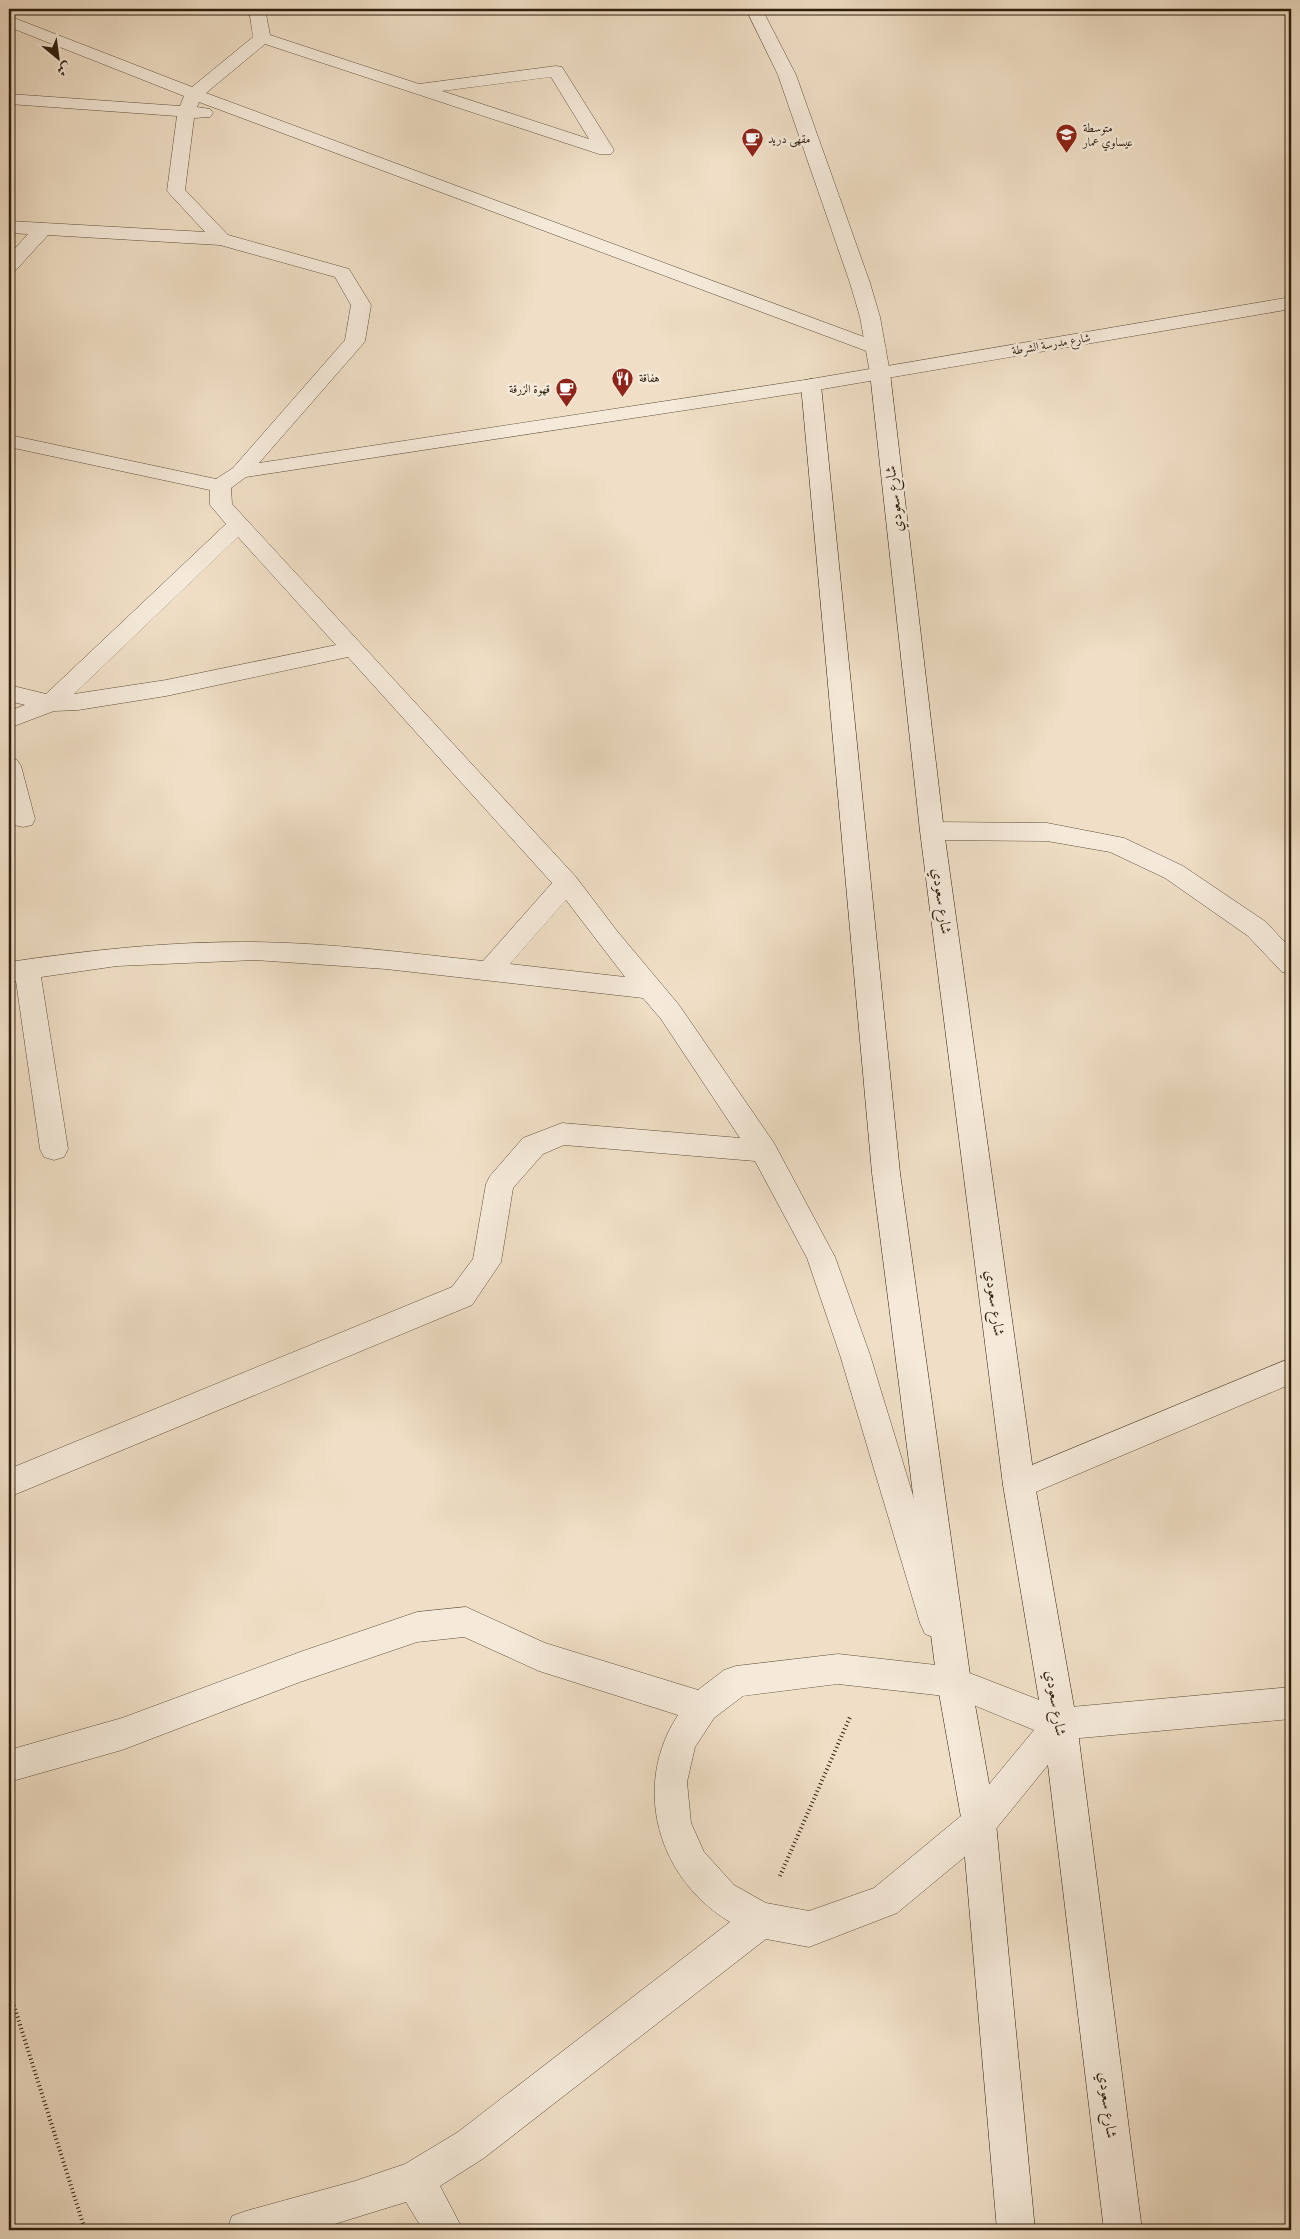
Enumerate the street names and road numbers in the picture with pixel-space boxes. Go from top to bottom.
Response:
street label: شارع مدرسة الشرطة [1011,330,1092,362]
street label: شارع سعودي [881,464,911,533]
street label: شارع سعودي [924,867,956,936]
street label: شارع سعودي [977,1269,1009,1338]
street label: شارع سعودي [1038,1669,1070,1738]
street label: شارع سعودي [1091,2071,1121,2140]

